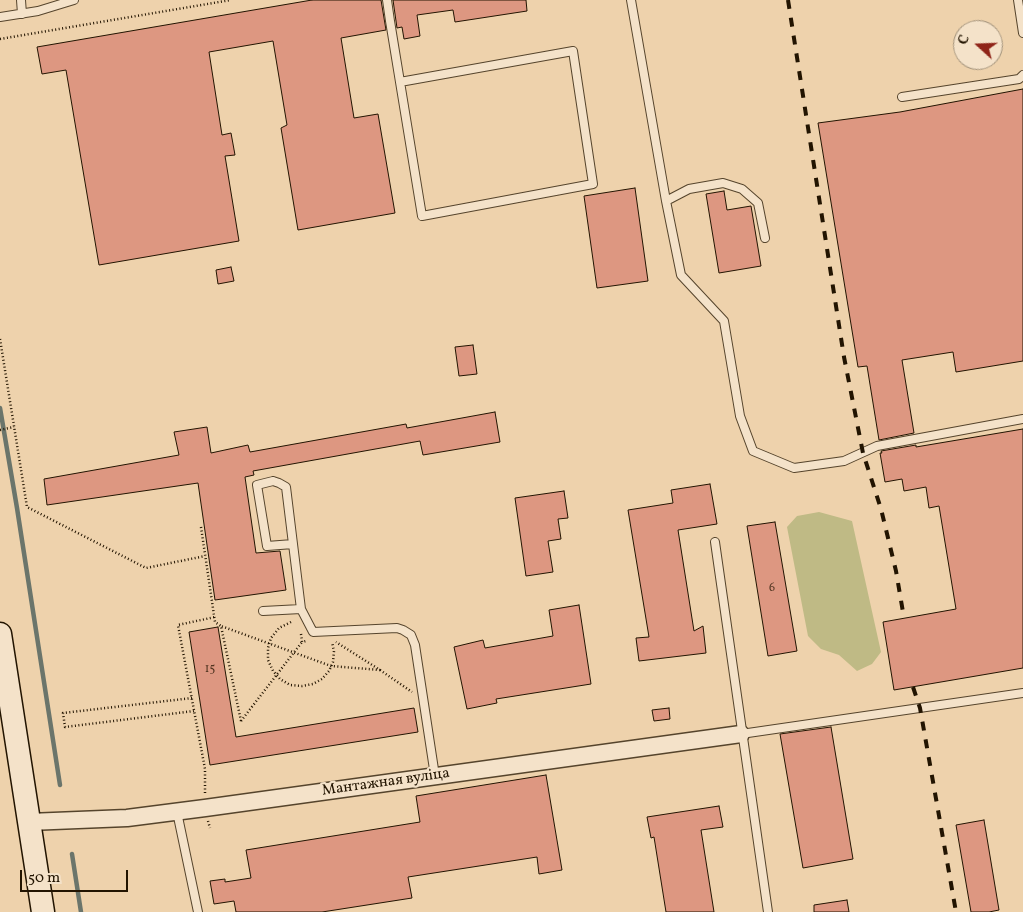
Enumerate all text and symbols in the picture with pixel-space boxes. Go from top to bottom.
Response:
north arrow [953,20,1003,70]
text: С [954,33,975,48]
house number: 6 [769,582,775,596]
house number: 15 [205,663,215,677]
street label: Мантажная вуліца [321,765,451,801]
scale bar [22,860,130,892]
text: 50 m [28,868,60,889]

